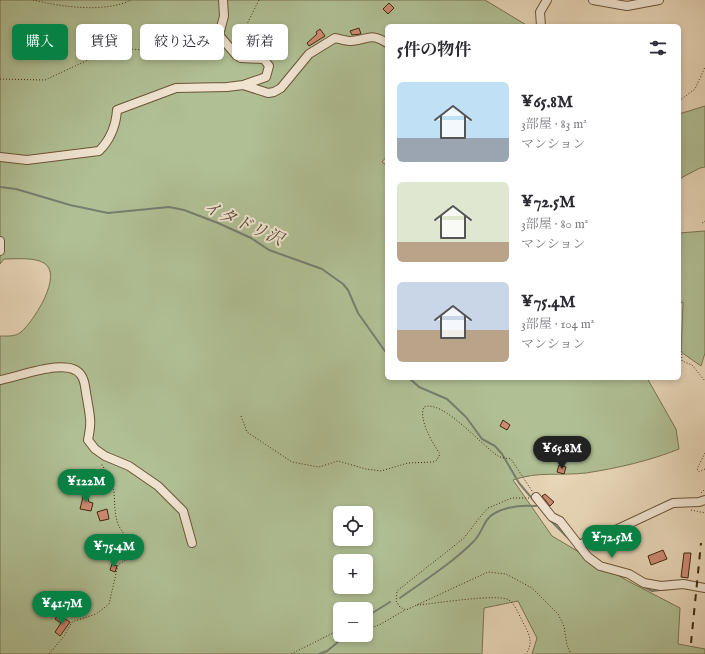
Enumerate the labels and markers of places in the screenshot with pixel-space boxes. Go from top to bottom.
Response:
pin: ¥65.8M [529,436,595,470]
pin: ¥122M [58,469,114,503]
pin: ¥72.5M [579,525,645,559]
pin: ¥75.4M [81,534,147,568]
pin: ¥41.7M [29,591,95,625]

